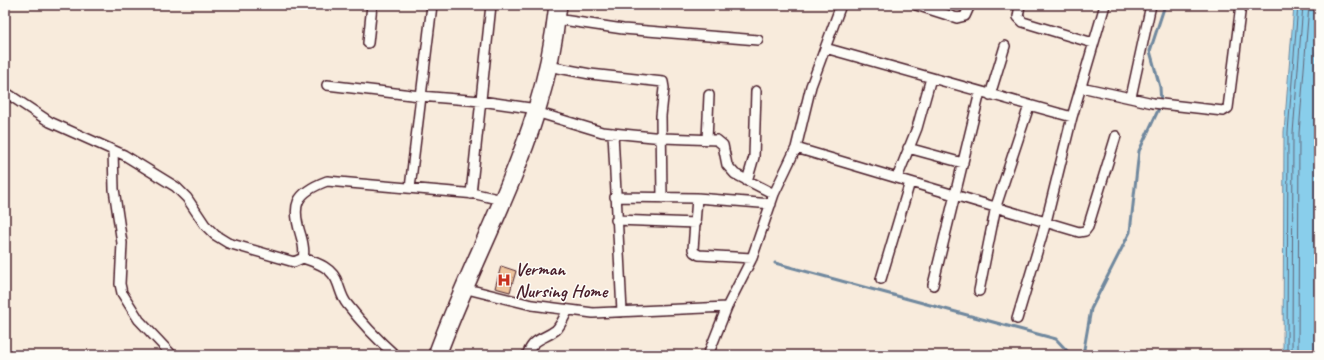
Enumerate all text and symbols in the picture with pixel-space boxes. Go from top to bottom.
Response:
place label: Verman Nursing Home [515,257,609,303]
hospital icon: Verman Nursing Home [496,272,512,288]

